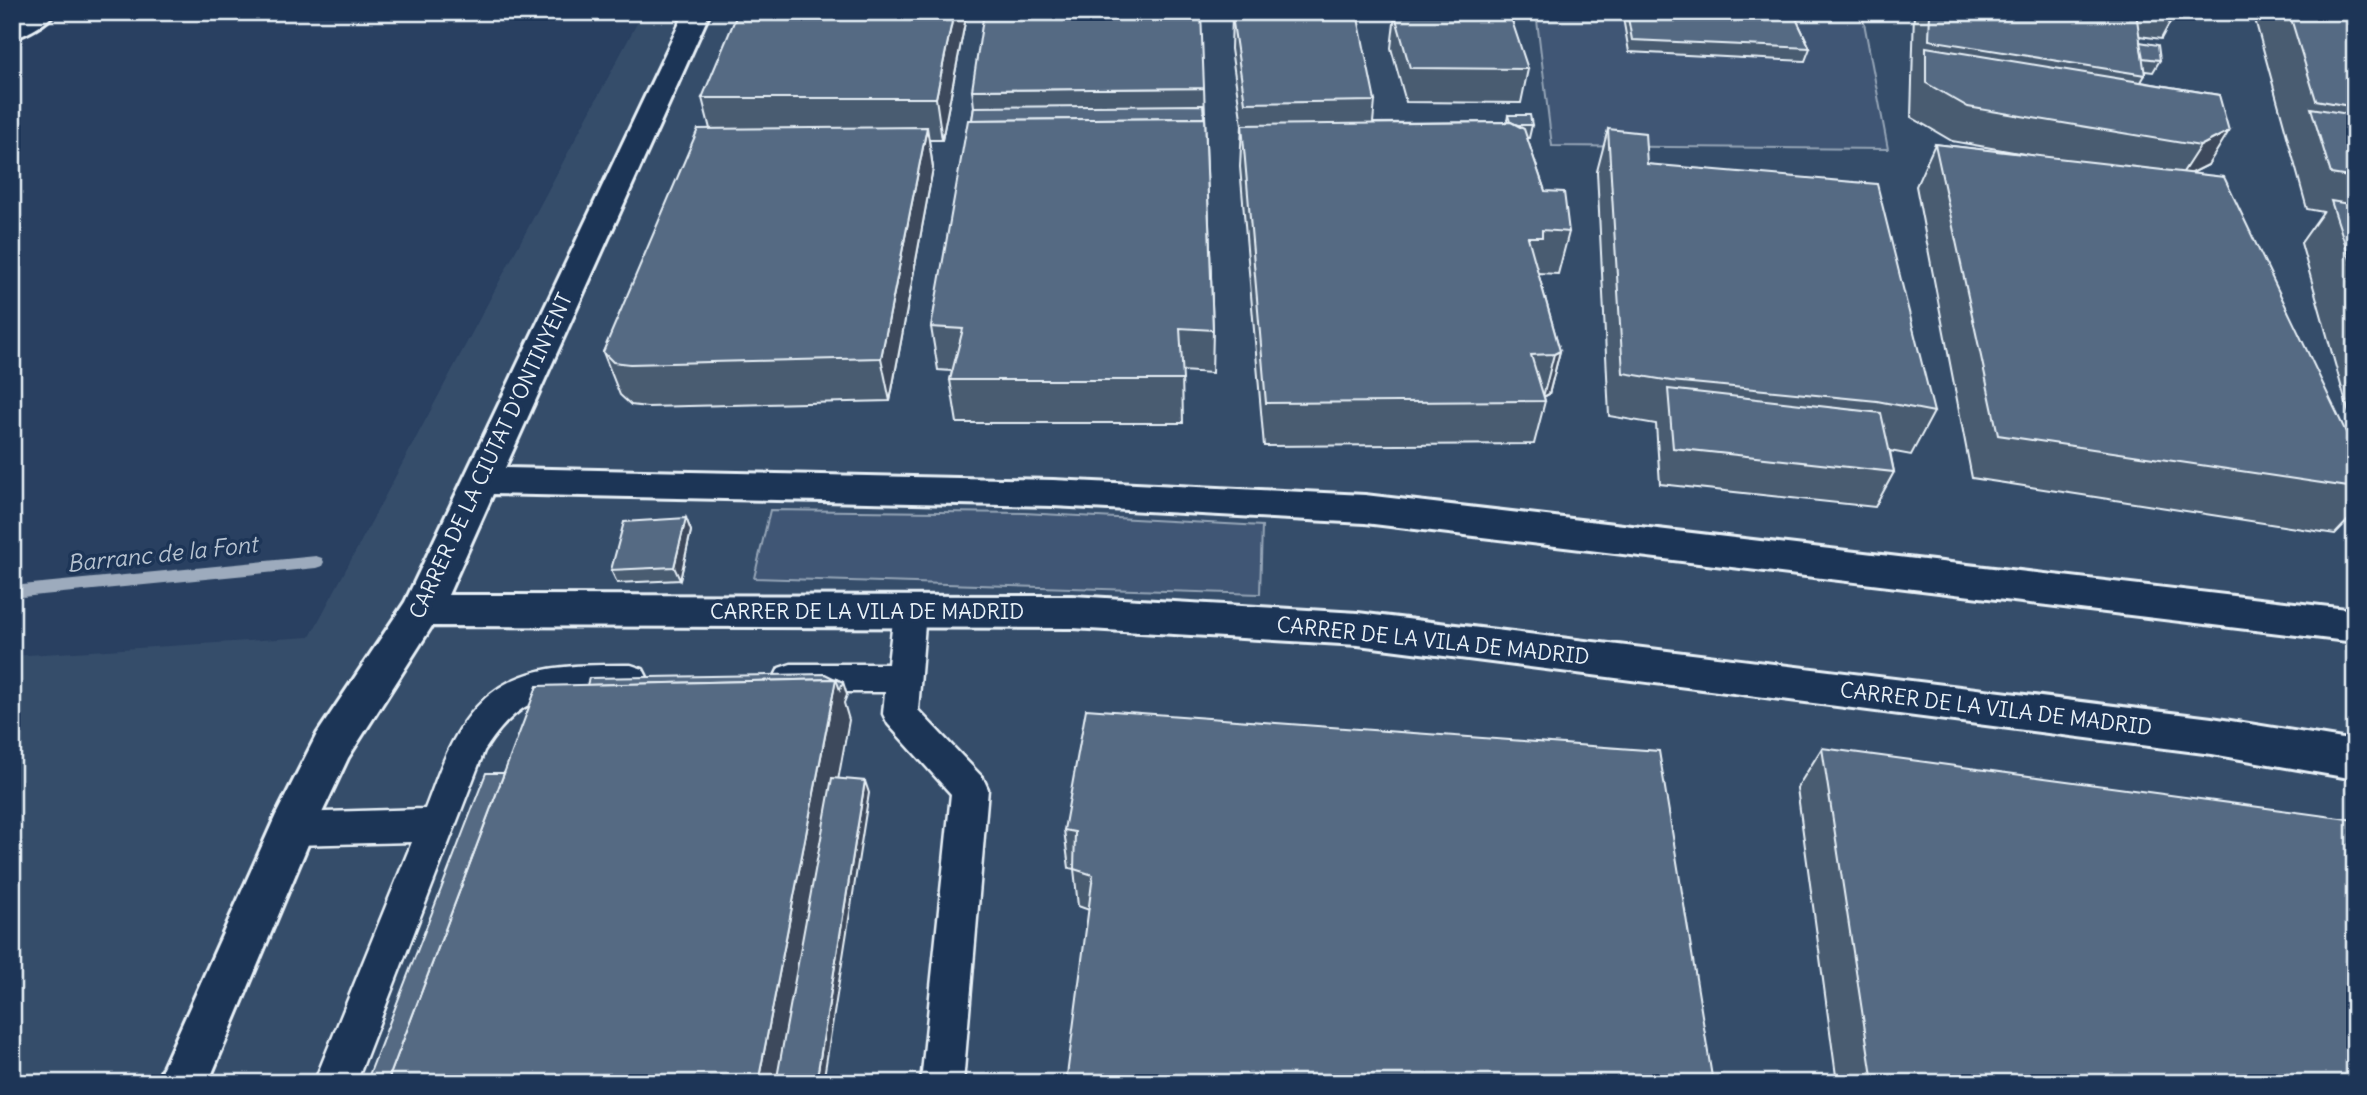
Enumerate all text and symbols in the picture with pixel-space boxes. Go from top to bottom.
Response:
street label: CARRER DE LA CIUTAT D'ONTINYENT [403,289,578,623]
water label: Barranc de la Font [65,529,262,578]
street label: CARRER DE LA VILA DE MADRID [710,598,1024,625]
street label: CARRER DE LA VILA DE MADRID [1275,611,1591,670]
street label: CARRER DE LA VILA DE MADRID [1839,676,2154,741]

